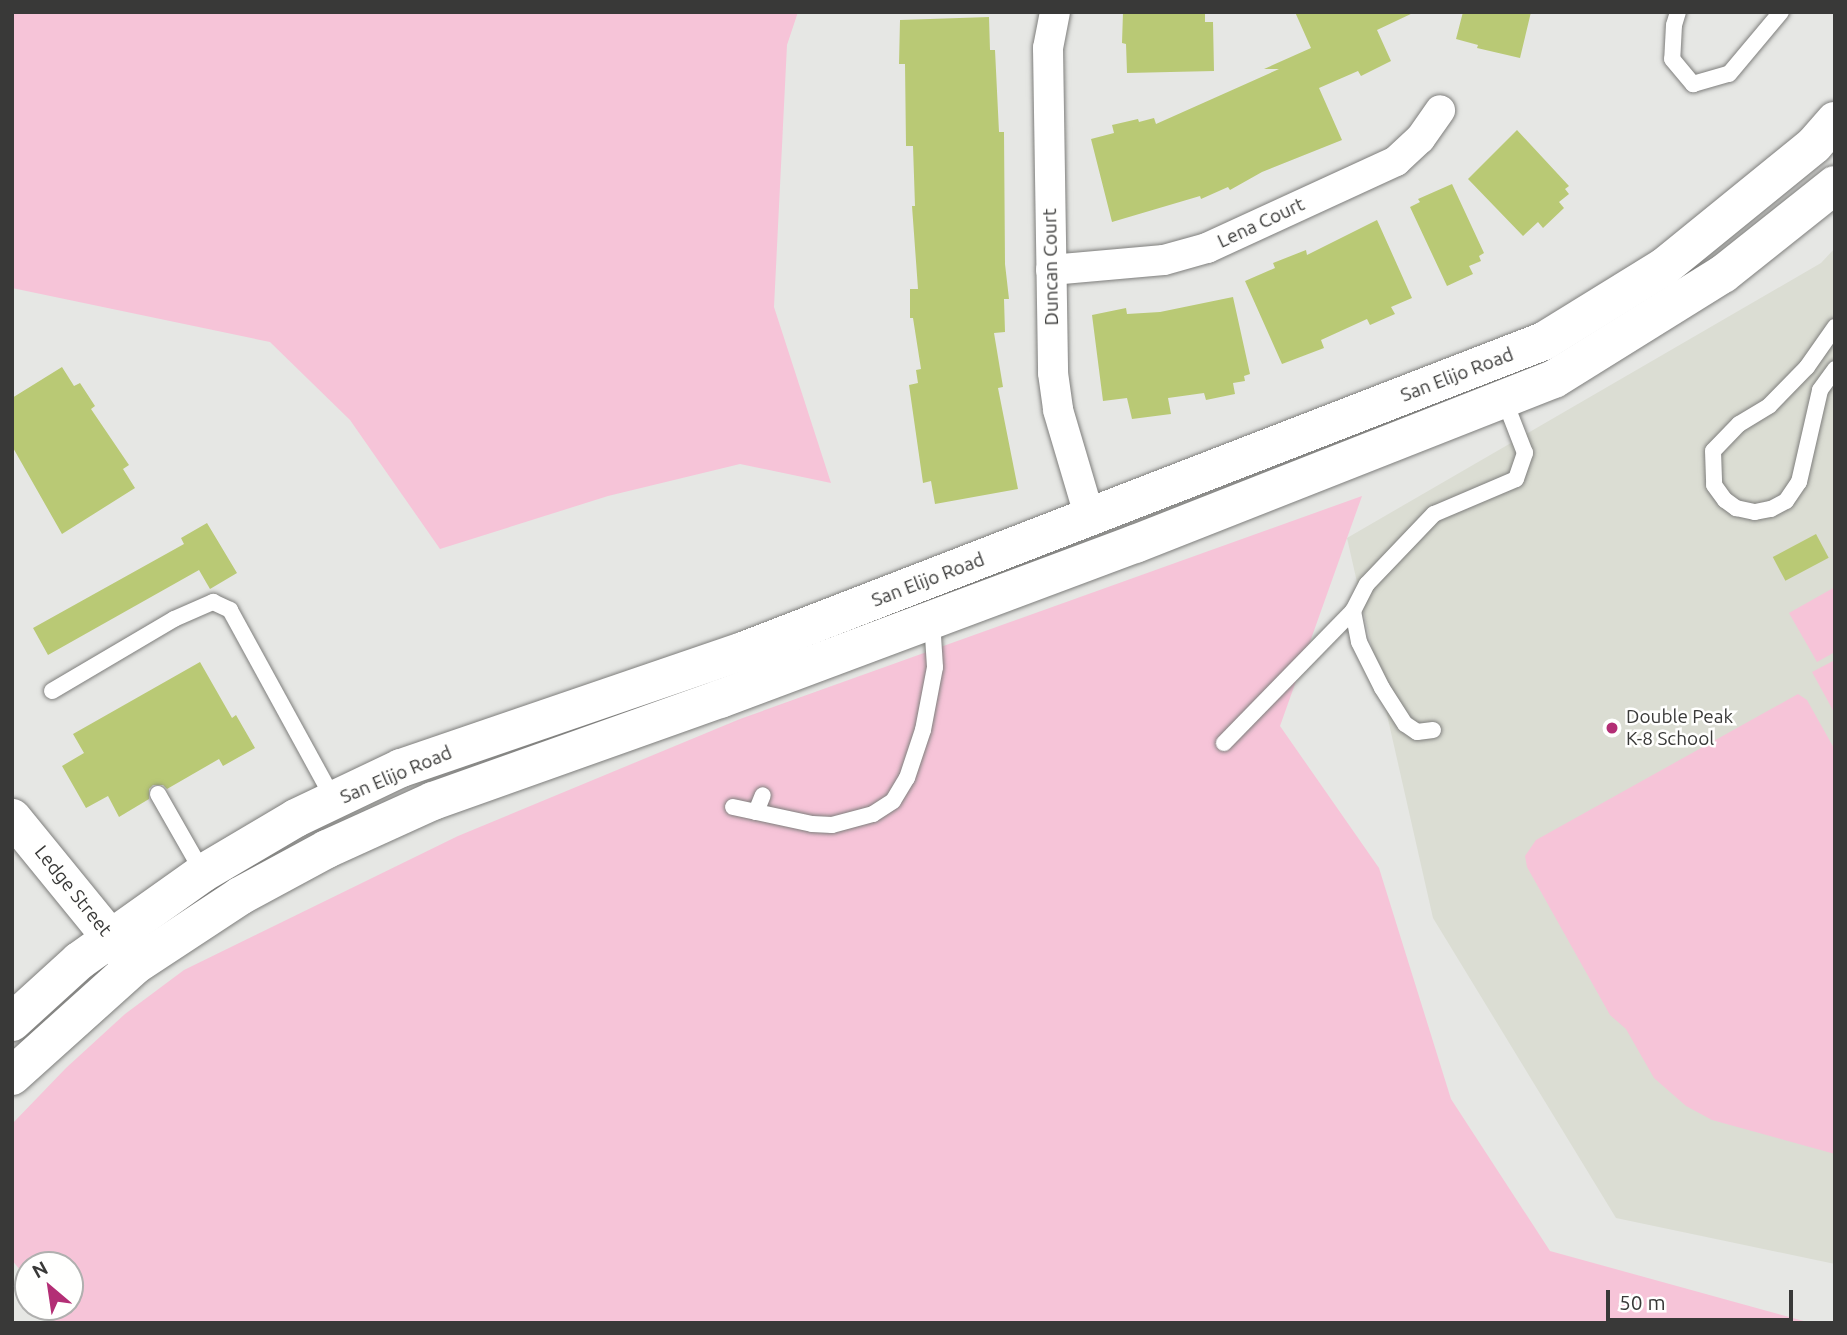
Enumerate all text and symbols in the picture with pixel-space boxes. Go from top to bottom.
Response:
street label: Lena Court [1214,193,1308,253]
street label: Duncan Court [1039,208,1063,326]
street label: San Elijo Road [1397,343,1517,407]
street label: San Elijo Road [868,548,988,612]
place label: Double Peak K-8 School [1626,706,1733,750]
marker: Double Peak K-8 School [1604,720,1620,736]
street label: San Elijo Road [337,741,455,809]
street label: Ledge Street [30,841,116,941]
north arrow [14,1251,84,1321]
text: N [28,1256,51,1282]
scale bar [1609,1276,1796,1320]
text: 50 m [1619,1290,1666,1314]

